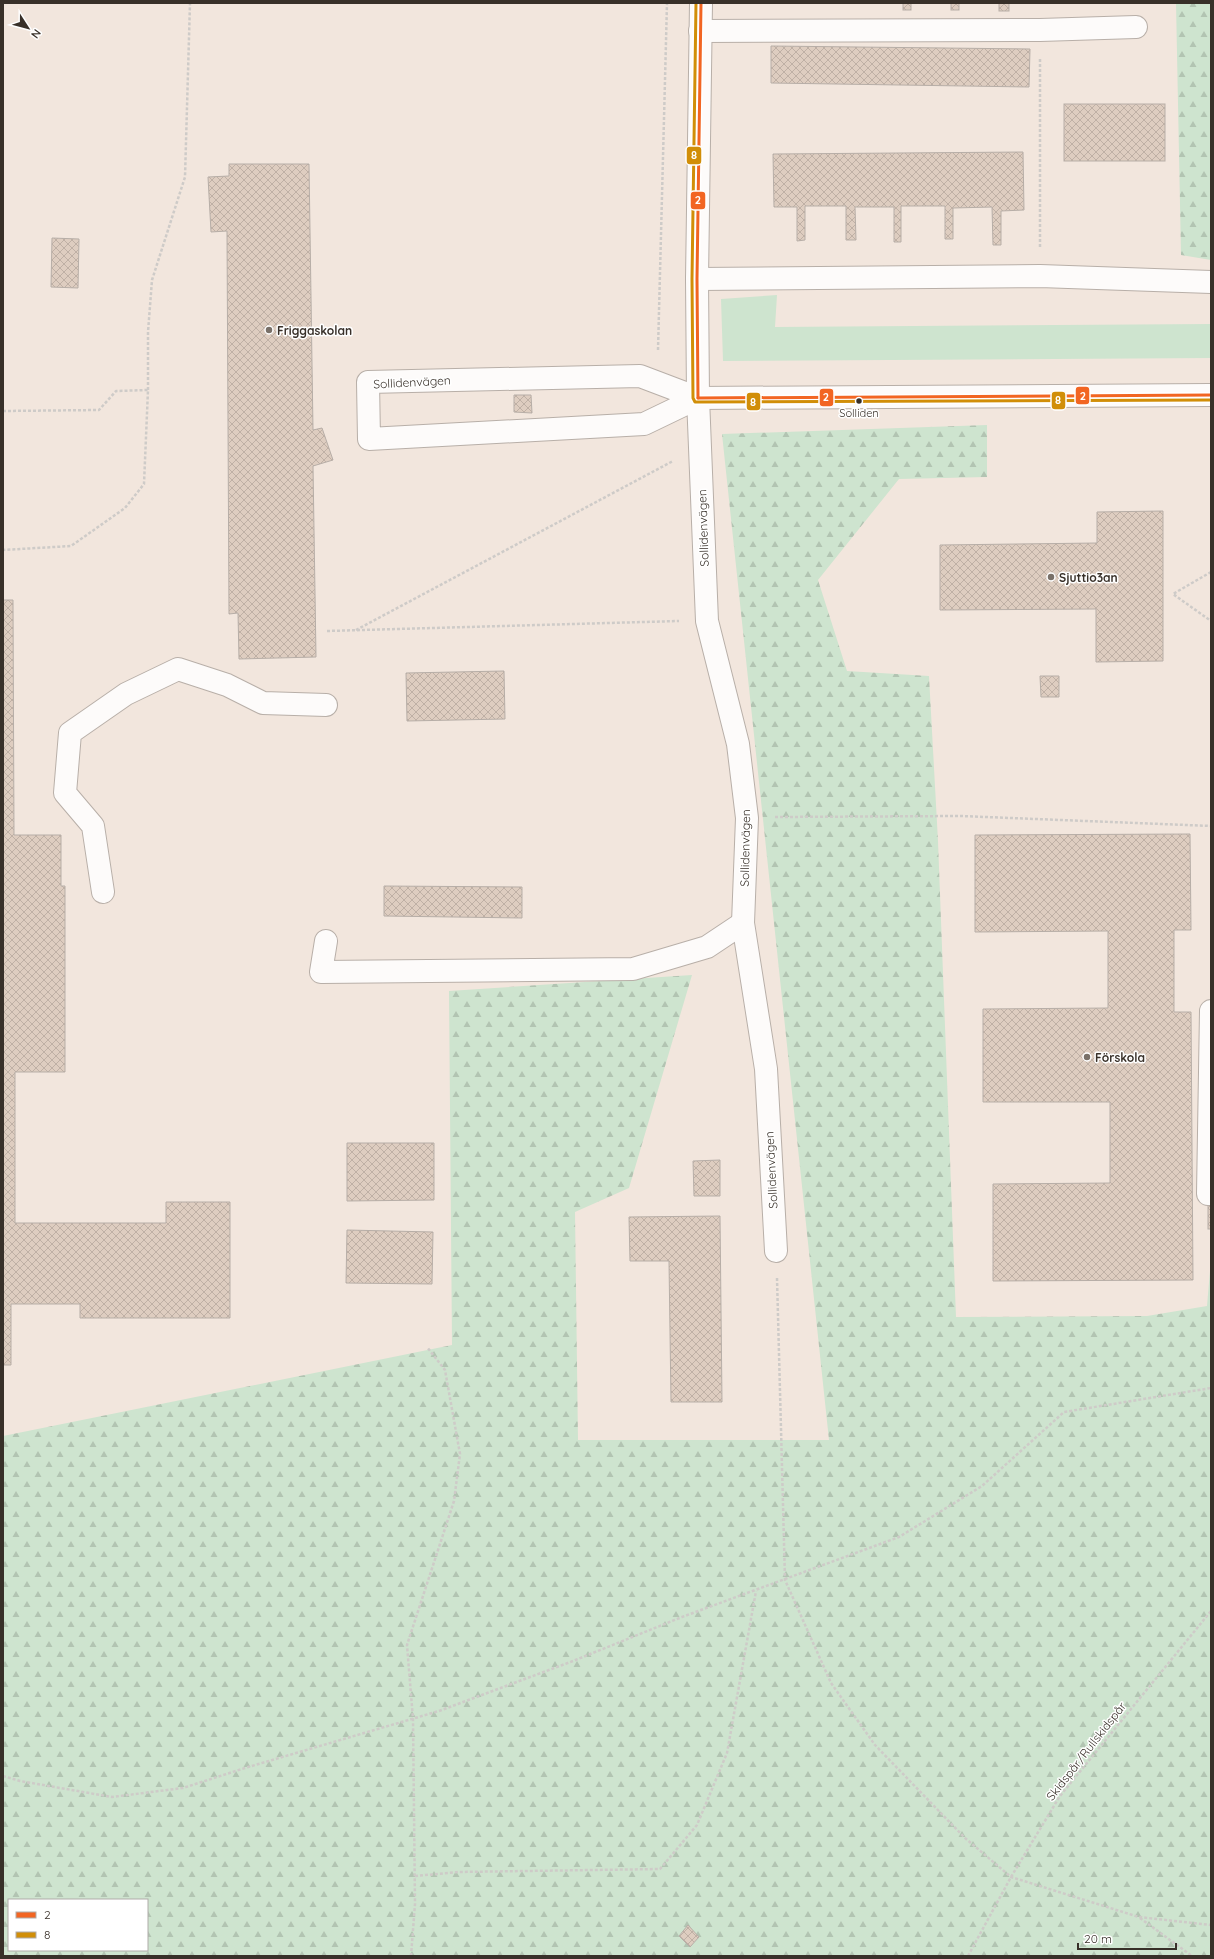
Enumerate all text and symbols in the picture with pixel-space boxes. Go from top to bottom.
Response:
north arrow [8,8,48,48]
text: N [28,26,44,41]
line badge: 8 [686,146,702,165]
text: 8 [691,148,697,162]
line badge: 2 [690,191,706,210]
text: 2 [695,193,701,207]
place label: Friggaskolan [277,323,352,338]
marker: Friggaskolan [264,325,274,335]
street label: Sollidenvägen [373,372,451,392]
line badge: 2 [1075,386,1090,405]
line badge: 2 [819,388,834,407]
text: 2 [1080,389,1086,403]
text: 2 [823,390,829,404]
line badge: 8 [1051,391,1066,410]
line badge: 8 [746,392,761,411]
text: 8 [1055,393,1061,407]
text: 8 [750,395,756,409]
marker: Solliden [854,396,864,406]
place label: Solliden [839,406,879,420]
street label: Sollidenvägen [694,489,712,567]
place label: Sjuttio3an [1059,570,1118,585]
marker: Sjuttio3an [1046,572,1056,582]
street label: Sollidenvägen [737,809,753,887]
place label: Förskola [1095,1050,1145,1065]
marker: Förskola [1082,1052,1092,1062]
street label: Sollidenvägen [761,1131,781,1209]
street label: Skidspår/Rullskidspår [1043,1698,1129,1803]
legend [8,1899,148,1951]
text: 2 [44,1907,51,1922]
scale bar [1078,1925,1176,1951]
text: 8 [44,1927,50,1942]
text: 20 m [1084,1931,1112,1946]

